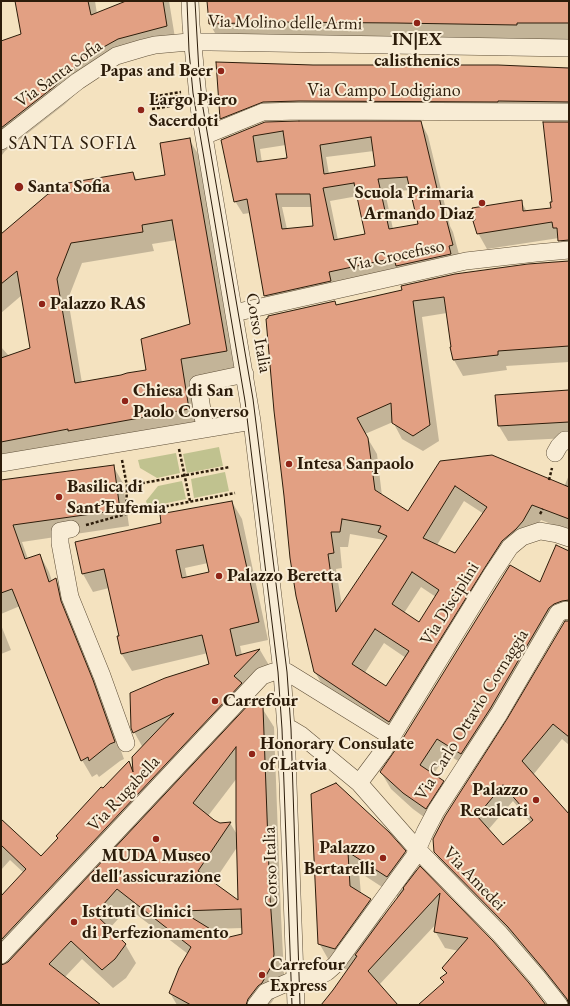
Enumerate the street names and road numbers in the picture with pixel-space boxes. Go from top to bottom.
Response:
street label: Via Molino delle Armi [208,11,362,35]
street label: Via Santa Sofia [11,35,107,113]
street label: Via Campo Lodigiano [307,80,461,102]
street label: Via Crocefisso [346,235,446,277]
street label: Corso Italia [240,291,276,375]
street label: Via Disciplini [416,558,484,650]
street label: Via Carlo Ottavio Cornaggia [410,625,534,805]
street label: Via Rugabella [83,751,165,837]
street label: Corso Italia [259,826,283,908]
street label: Via Amedei [438,842,510,916]

